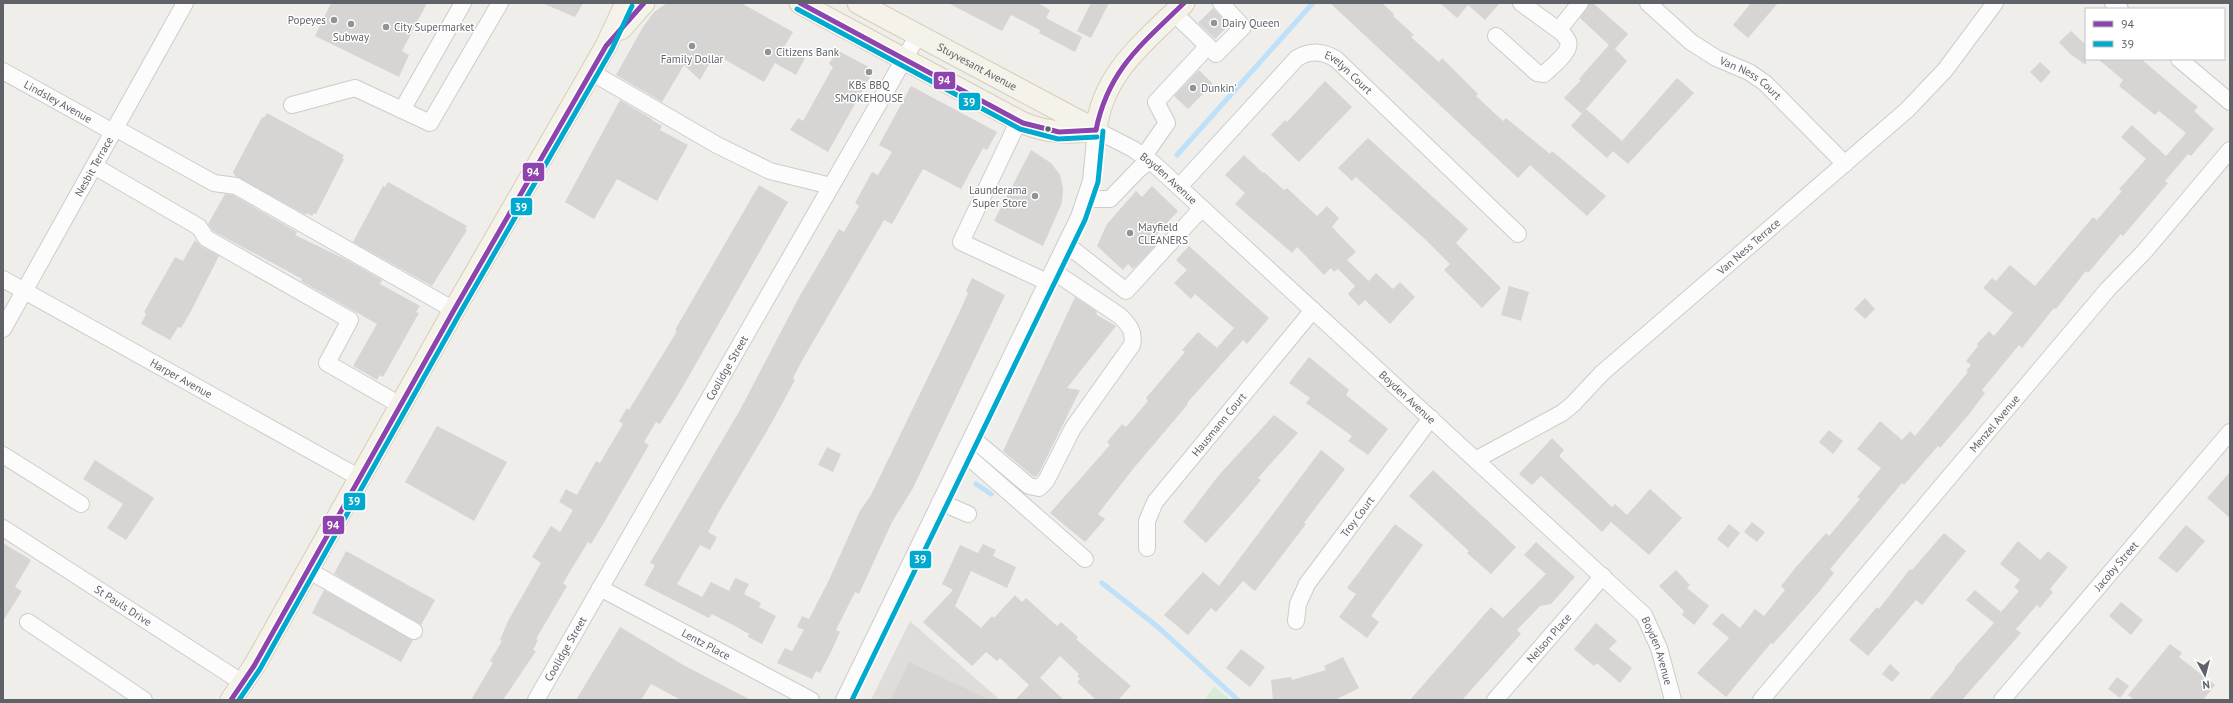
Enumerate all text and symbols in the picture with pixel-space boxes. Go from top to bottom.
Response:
legend [2085,8,2225,60]
place label: Popeyes [288,13,326,27]
marker: Popeyes [329,15,339,25]
place label: Dairy Queen [1222,16,1280,30]
text: 94 [2121,16,2135,31]
marker: Dairy Queen [1209,18,1219,28]
marker: Subway [346,19,356,29]
place label: City Supermarket [394,20,475,34]
marker: City Supermarket [381,22,391,32]
place label: Subway [333,30,370,44]
text: 39 [2121,36,2134,51]
street label: Stuyvesant Avenue [935,40,1020,94]
marker: Family Dollar [687,41,697,51]
place label: Citizens Bank [776,45,840,59]
marker: Citizens Bank [763,47,773,57]
street label: Evelyn Court [1323,47,1375,97]
place label: Family Dollar [661,52,724,66]
street label: Van Ness Court [1717,53,1785,103]
marker: KBs BBQ SMOKEHOUSE [864,67,874,77]
line badge: 94 [933,71,956,90]
text: 94 [938,73,951,87]
street label: Lindsley Avenue [22,77,95,126]
place label: KBs BBQ SMOKEHOUSE [835,78,903,105]
place label: Dunkin' [1201,81,1237,95]
marker: Dunkin' [1188,83,1198,93]
line badge: 39 [958,92,981,111]
text: 39 [963,95,975,109]
unlabelled marker [1043,124,1053,134]
street label: Nesbit Terrace [71,134,116,199]
street label: Boyden Avenue [1137,149,1200,207]
line badge: 94 [522,162,545,182]
text: 94 [527,165,540,179]
place label: Launderama Super Store [969,183,1027,210]
marker: Launderama Super Store [1030,191,1040,201]
line badge: 39 [510,197,533,216]
text: 39 [515,200,527,214]
street label: Van Ness Terrace [1714,215,1783,278]
place label: Mayfield CLEANERS [1138,220,1188,247]
marker: Mayfield CLEANERS [1125,228,1135,238]
street label: Coolidge Street [703,333,751,403]
street label: Harper Avenue [148,355,215,401]
street label: Boyden Avenue [1376,368,1439,427]
street label: Hausmann Court [1188,390,1249,459]
street label: Menzel Avenue [1966,391,2023,455]
line badge: 39 [343,492,366,511]
street label: Troy Court [1337,493,1377,540]
text: 39 [348,494,360,508]
line badge: 94 [322,515,345,535]
text: 94 [327,518,340,532]
street label: Jacoby Street [2090,538,2141,594]
line badge: 39 [909,550,932,569]
text: 39 [914,552,926,566]
street label: St Pauls Drive [92,582,155,629]
street label: Nelson Place [1524,610,1574,666]
street label: Coolidge Street [541,614,590,684]
street label: Boyden Avenue [1639,614,1676,687]
street label: Lentz Place [679,626,733,663]
north arrow [2185,655,2225,695]
text: N [2202,678,2211,692]

